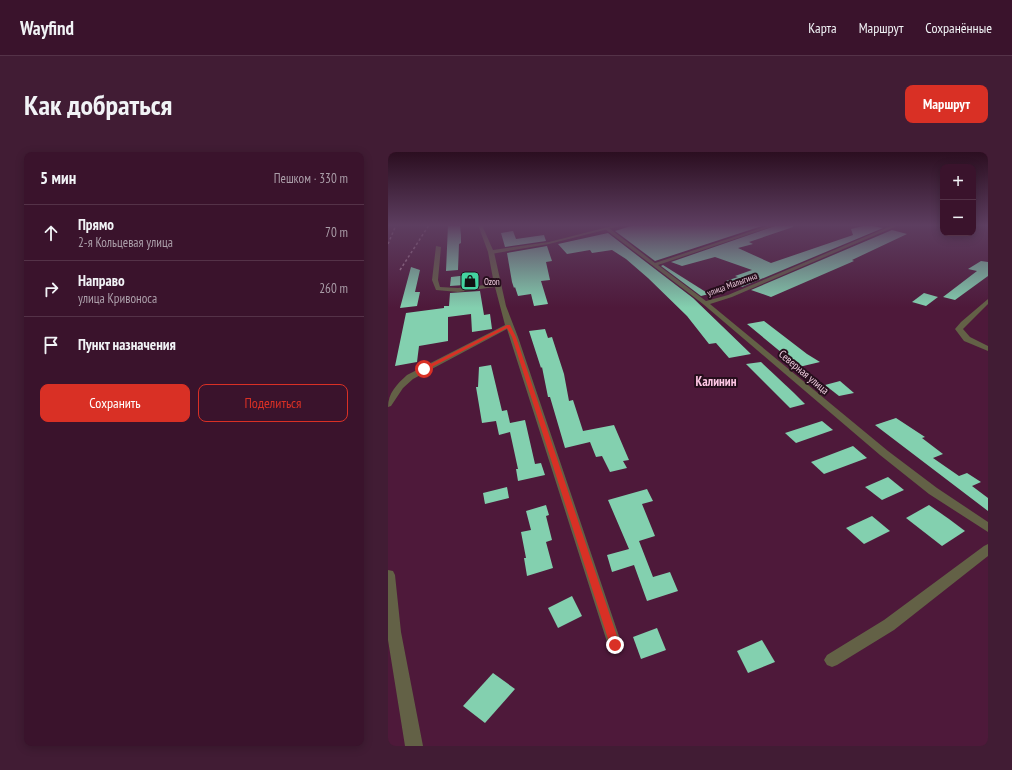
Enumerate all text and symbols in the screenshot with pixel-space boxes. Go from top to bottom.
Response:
text: Wayfind [20,16,74,40]
text: Карта [808,19,837,37]
text: Маршрут [859,19,903,37]
text: Сохранённые [925,19,992,37]
button: Маршрут [905,85,988,123]
text: Как добраться [24,86,172,123]
map controls [940,164,976,236]
button: + [940,164,976,200]
text: 5 мин [40,167,76,189]
text: Пешком · 330 m [274,170,348,187]
button: − [940,200,976,236]
text: Прямо [78,215,114,234]
icon: ahead [40,222,62,244]
text: 70 m [325,224,348,241]
text: 2-я Кольцевая улица [78,234,173,251]
shop icon: Ozon [459,270,481,292]
street label: улица Малыгина [706,270,759,298]
text: Направо [78,271,125,290]
place label: Ozon [484,276,500,287]
icon: right [40,278,62,300]
text: 260 m [319,280,348,297]
text: улица Кривоноса [78,290,157,307]
icon: arrive [40,334,62,356]
text: Пункт назначения [78,335,176,354]
street label: Северная улица [776,347,832,397]
route start [415,360,433,378]
district label: Калинин [696,373,737,390]
button: Сохранить [40,384,190,422]
button: Поделиться [198,384,348,422]
route end [606,636,624,654]

